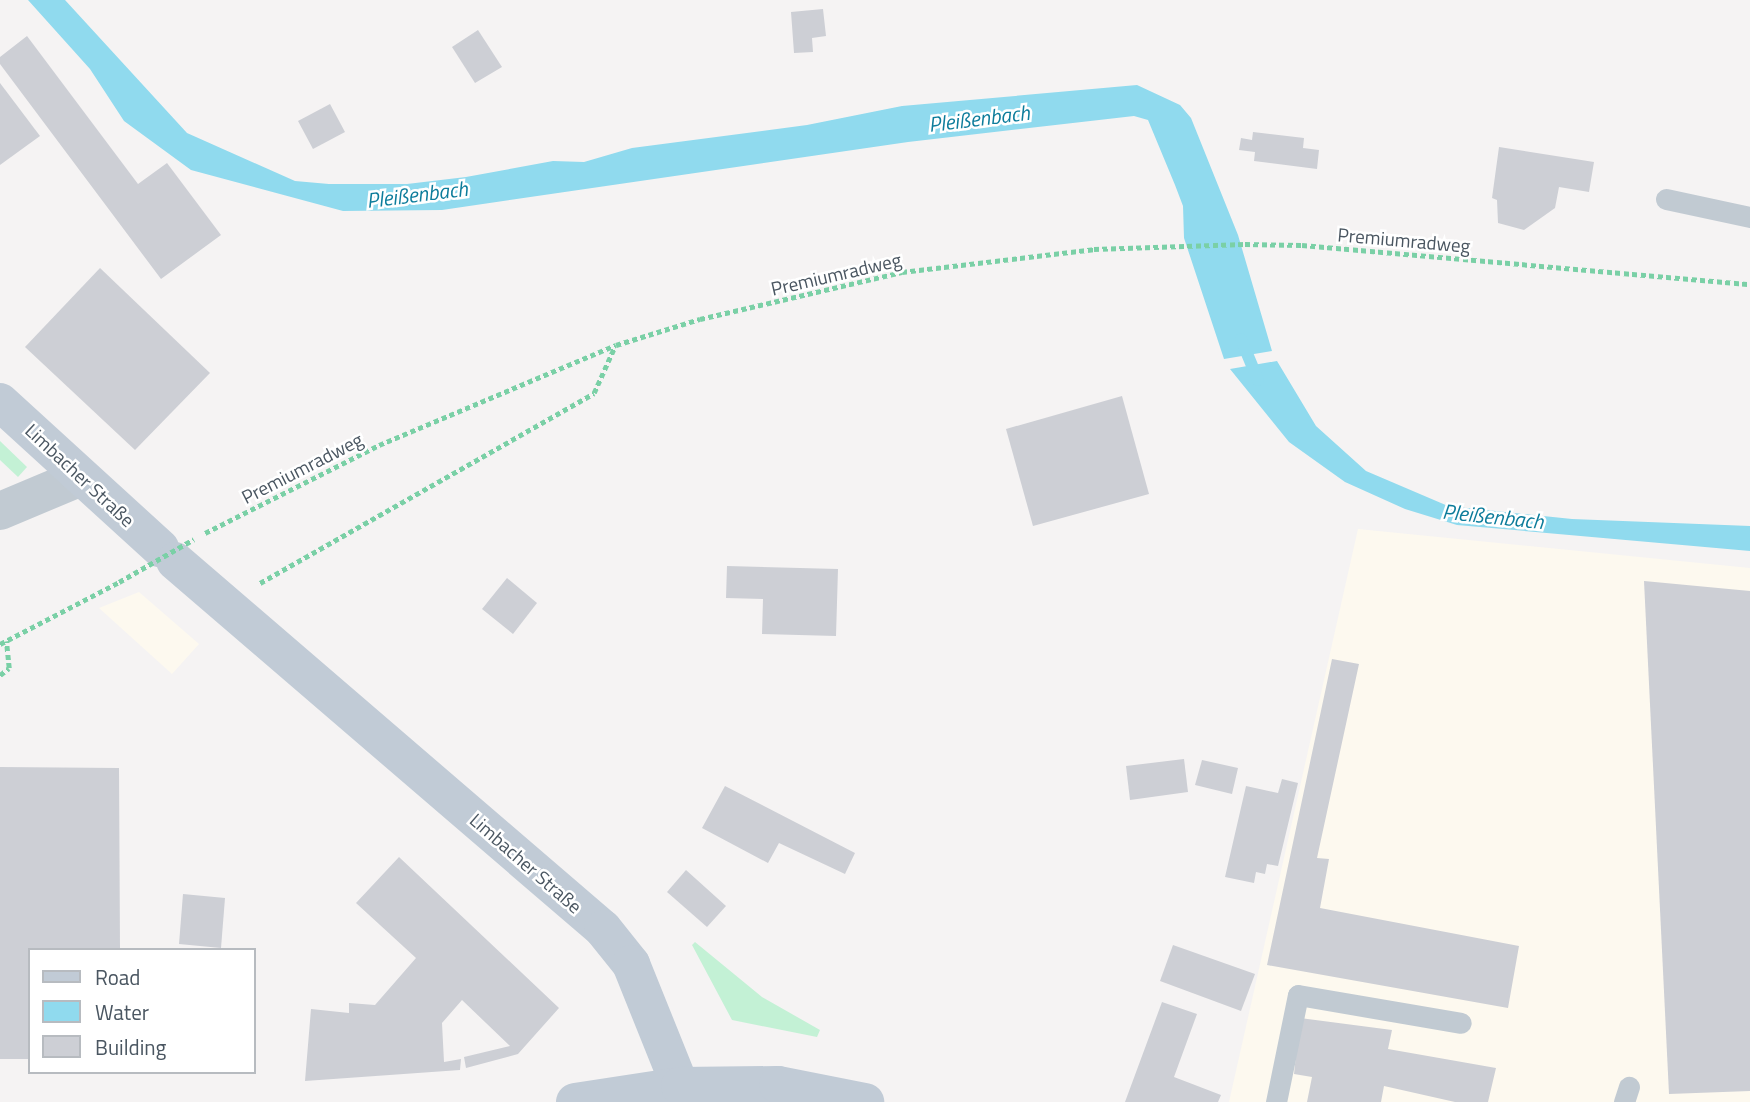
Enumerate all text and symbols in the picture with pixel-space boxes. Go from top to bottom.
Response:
water label: Pleißenbach [927,99,1031,137]
water label: Pleißenbach [365,175,469,213]
street label: Premiumradweg [1337,223,1471,257]
street label: Premiumradweg [769,248,903,300]
street label: Limbacher Straße [21,419,139,531]
street label: Premiumradweg [238,428,366,508]
water label: Pleißenbach [1441,498,1545,534]
street label: Limbacher Straße [465,808,587,918]
legend [28,948,256,1074]
text: Road [95,961,140,993]
text: Water [95,996,149,1028]
text: Building [95,1031,166,1063]

